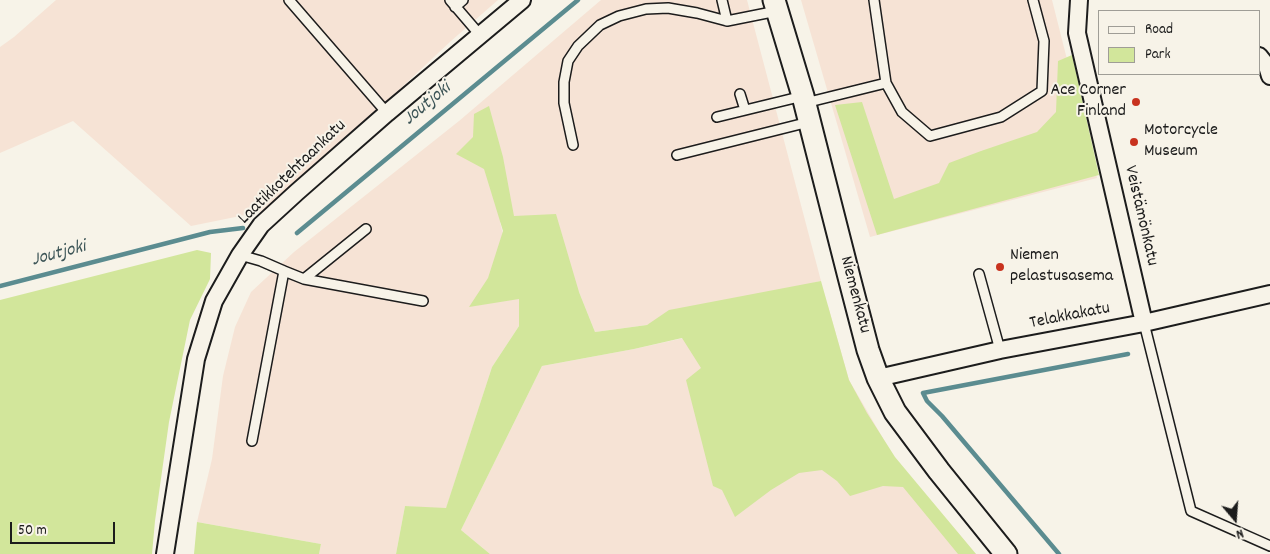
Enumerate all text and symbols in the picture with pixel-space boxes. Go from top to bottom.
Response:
legend [1098,10,1260,75]
text: Road [1145,19,1173,41]
text: Park [1145,44,1171,66]
water label: Joutjoki [400,79,456,131]
place label: Ace Corner Finland [1050,81,1126,124]
marker: Ace Corner Finland [1130,96,1142,108]
street label: Laatikkotehtaankatu [234,116,352,230]
place label: Motorcycle Museum [1144,121,1218,163]
marker: Motorcycle Museum [1128,136,1140,148]
street label: Veistämönkatu [1118,164,1162,268]
water label: Joutjoki [29,237,89,273]
place label: Niemen pelastusasema [1010,246,1113,288]
street label: Niemenkatu [833,254,875,336]
marker: Niemen pelastusasema [994,261,1006,273]
street label: Telakkakatu [1028,299,1112,335]
north arrow [1210,494,1260,544]
scale bar [12,512,118,544]
text: 50 m [18,520,47,542]
text: N [1233,523,1246,544]

